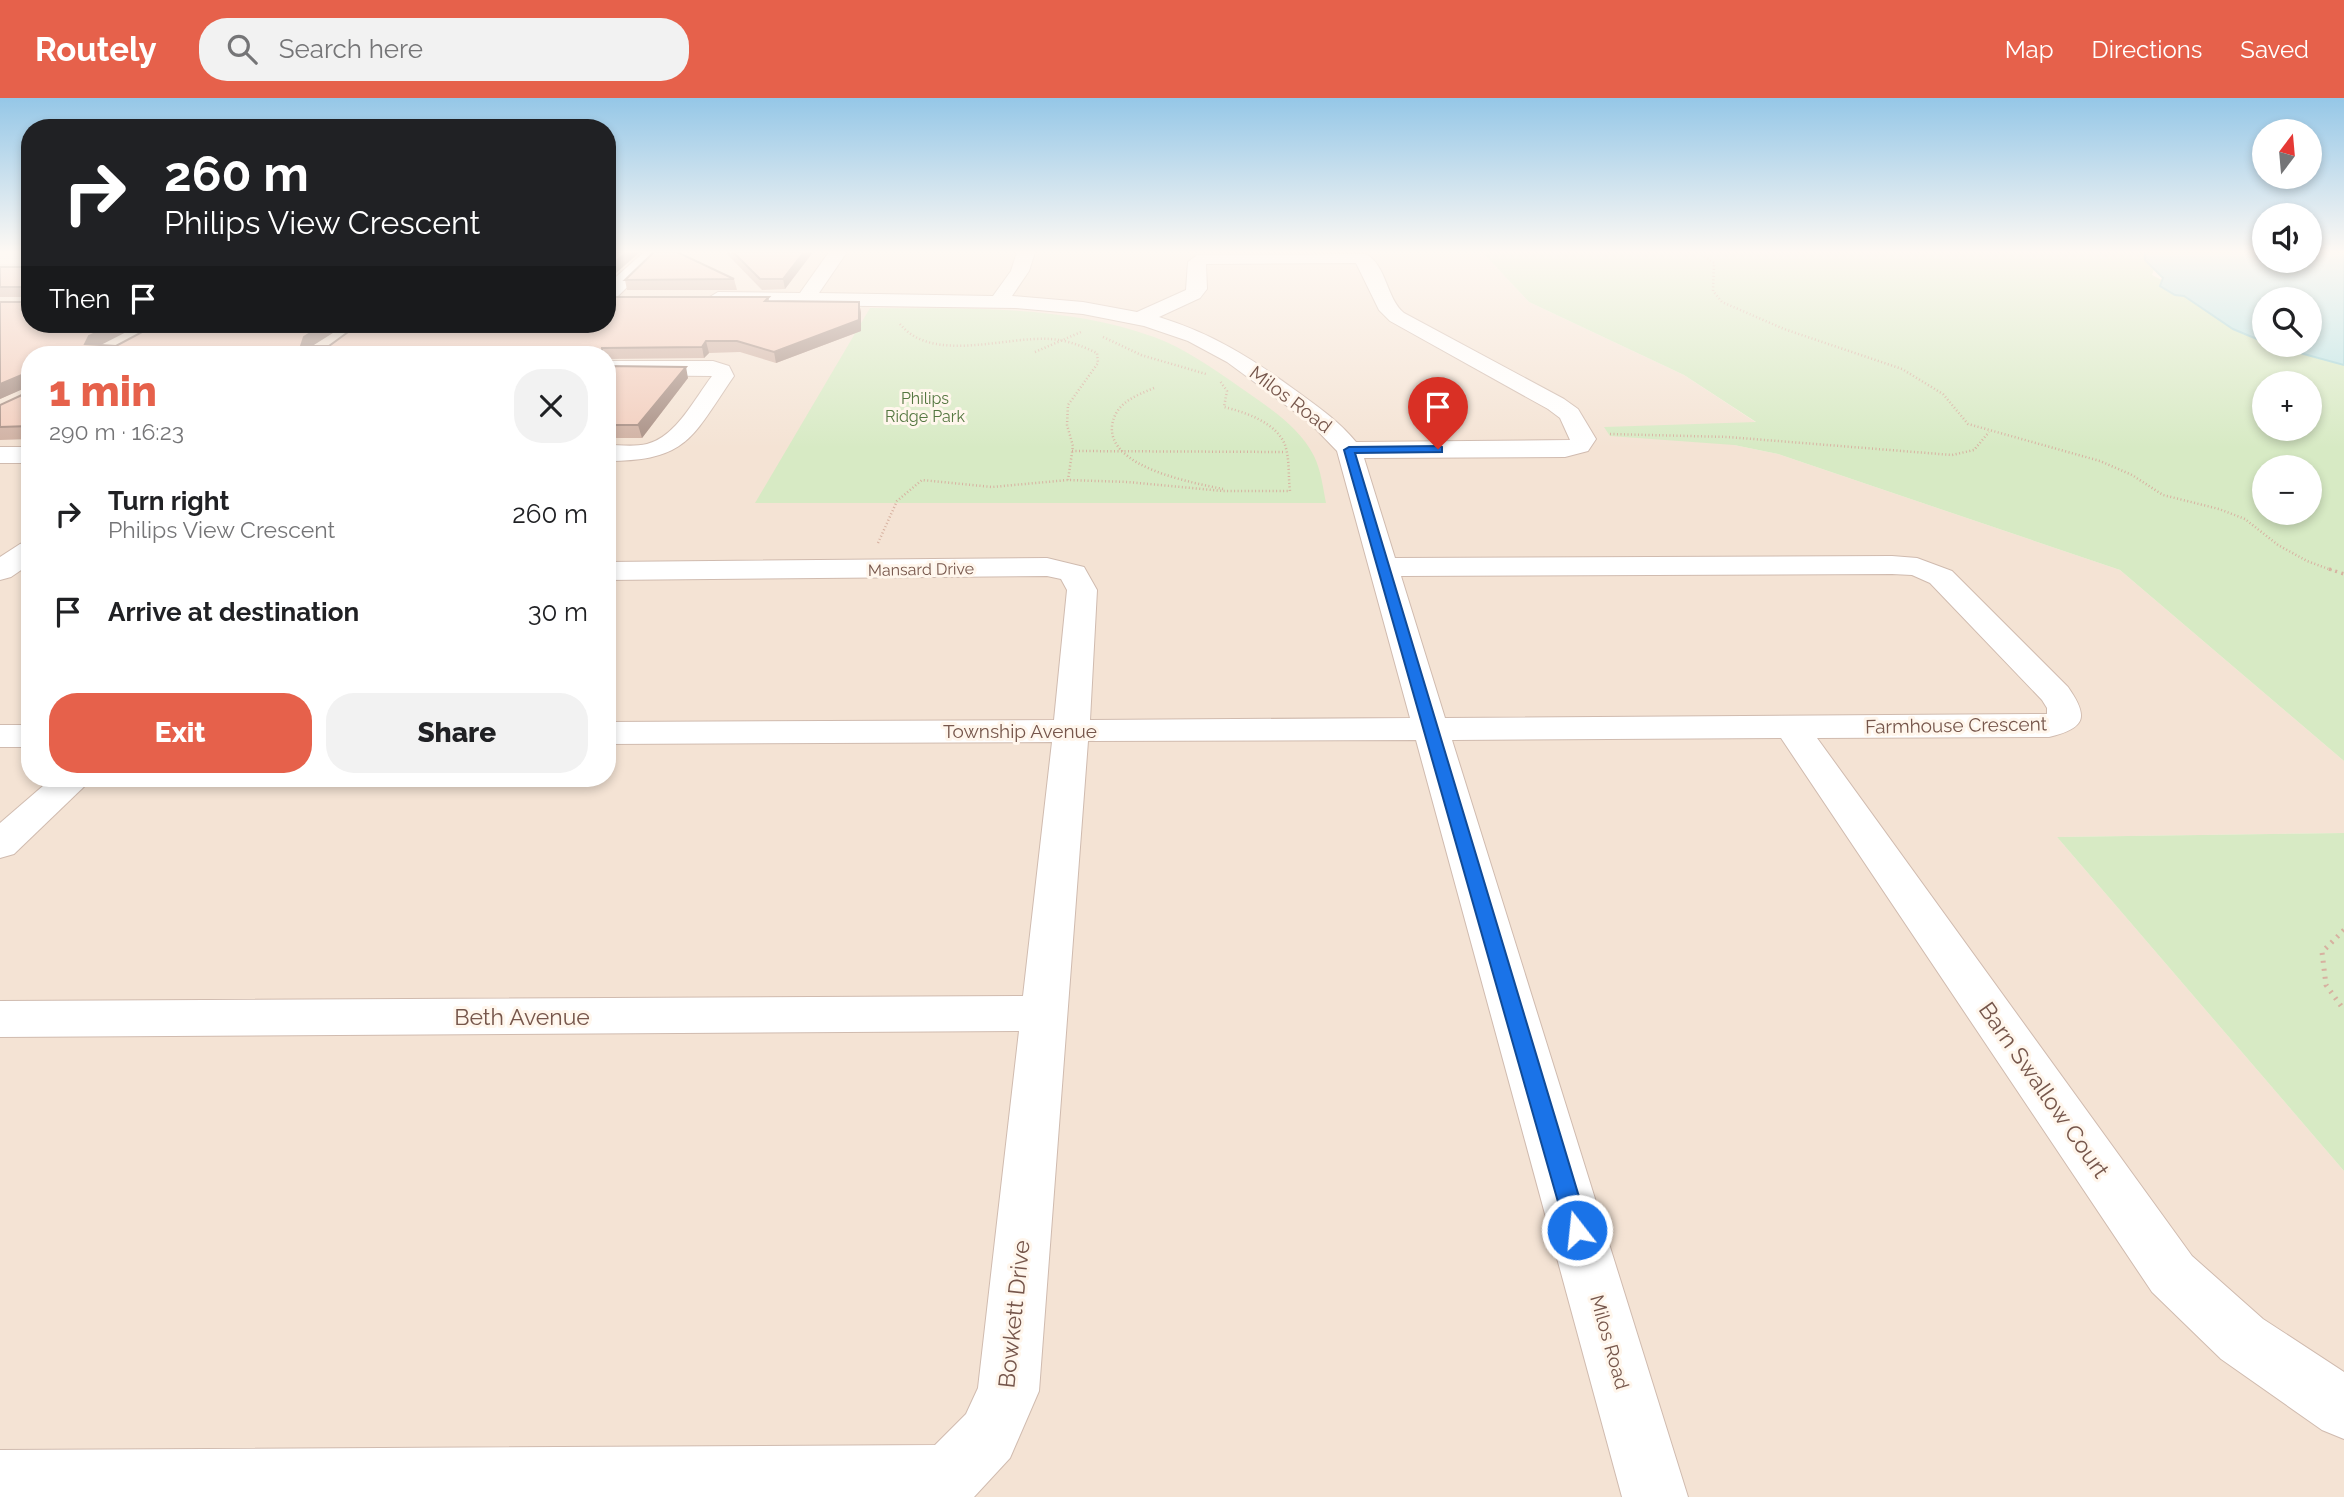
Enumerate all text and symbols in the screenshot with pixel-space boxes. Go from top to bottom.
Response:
search box [199,18,689,81]
text: Routely [35,30,157,69]
icon: search [223,30,261,68]
text: Search here [279,34,423,64]
text: Map [2005,35,2054,64]
text: Directions [2092,35,2202,64]
text: Saved [2240,35,2309,64]
north arrow [2252,119,2322,189]
map controls [2252,119,2322,525]
text: 260 m [164,145,309,202]
icon: right [49,147,140,238]
button: sound [2252,203,2322,273]
text: Philips View Crescent [164,204,480,241]
icon: arrive [124,280,162,318]
text: Then [49,284,110,314]
button: search [2252,287,2322,357]
street label: Milos Road [1246,361,1336,437]
text: 1 min [49,367,157,416]
button: close [514,369,588,443]
button: + [2252,371,2322,441]
pin [1408,377,1468,449]
icon: arrive [1419,388,1457,426]
park label: Philips Ridge Park [885,389,965,426]
text: 290 m · 16:23 [49,418,184,445]
button: − [2252,455,2322,525]
text: Turn right [108,486,229,516]
icon: right [49,495,87,533]
text: 260 m [512,499,588,529]
text: Philips View Crescent [108,516,335,543]
street label: Mansard Drive [868,559,974,580]
icon: arrive [49,593,87,631]
text: Arrive at destination [108,597,359,627]
text: 30 m [528,597,588,627]
button: Exit [49,693,312,773]
button: Share [326,693,588,773]
street label: Farmhouse Crescent [1865,712,2048,738]
street label: Township Avenue [943,720,1097,742]
street label: Barn Swallow Court [1974,997,2115,1183]
street label: Beth Avenue [454,1003,590,1030]
position arrow [1540,1193,1614,1267]
street label: Bowkett Drive [992,1239,1035,1389]
street label: Milos Road [1586,1292,1634,1392]

